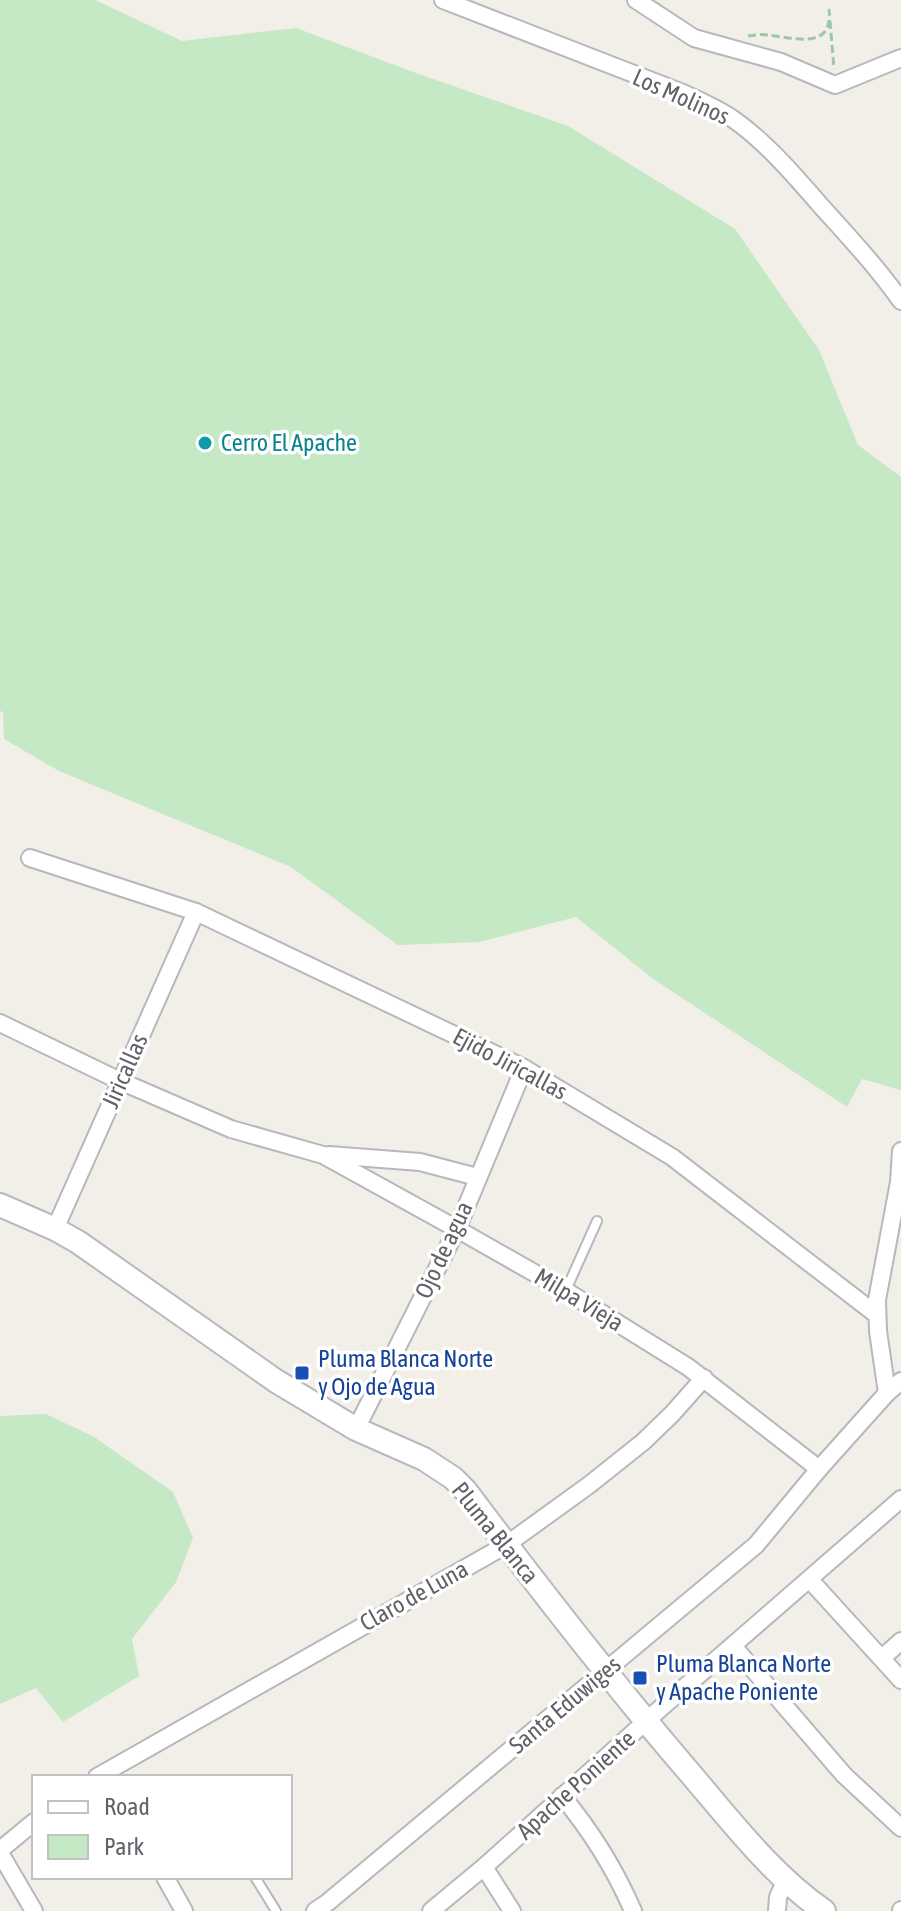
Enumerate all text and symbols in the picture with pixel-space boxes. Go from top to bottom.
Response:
street label: Los Molinos [629,63,734,130]
place label: Cerro El Apache [221,429,357,456]
marker: Cerro El Apache [196,434,214,452]
street label: Ejido Jiricallas [449,1022,572,1105]
street label: Jiricallas [96,1030,153,1112]
street label: Ojo de agua [409,1197,478,1303]
street label: Milpa Vieja [530,1263,628,1337]
place label: Pluma Blanca Norte y Ojo de Agua [318,1345,493,1400]
marker: Pluma Blanca Norte y Ojo de Agua [293,1364,311,1382]
street label: Pluma Blanca [446,1477,544,1589]
street label: Claro de Luna [355,1555,472,1636]
street label: Santa Eduwiges [504,1650,626,1759]
place label: Pluma Blanca Norte y Apache Poniente [656,1650,831,1705]
marker: Pluma Blanca Norte y Apache Poniente [631,1669,649,1687]
street label: Apache Poniente [511,1725,640,1845]
legend [32,1775,292,1879]
text: Road [104,1793,150,1820]
text: Park [104,1833,145,1860]

